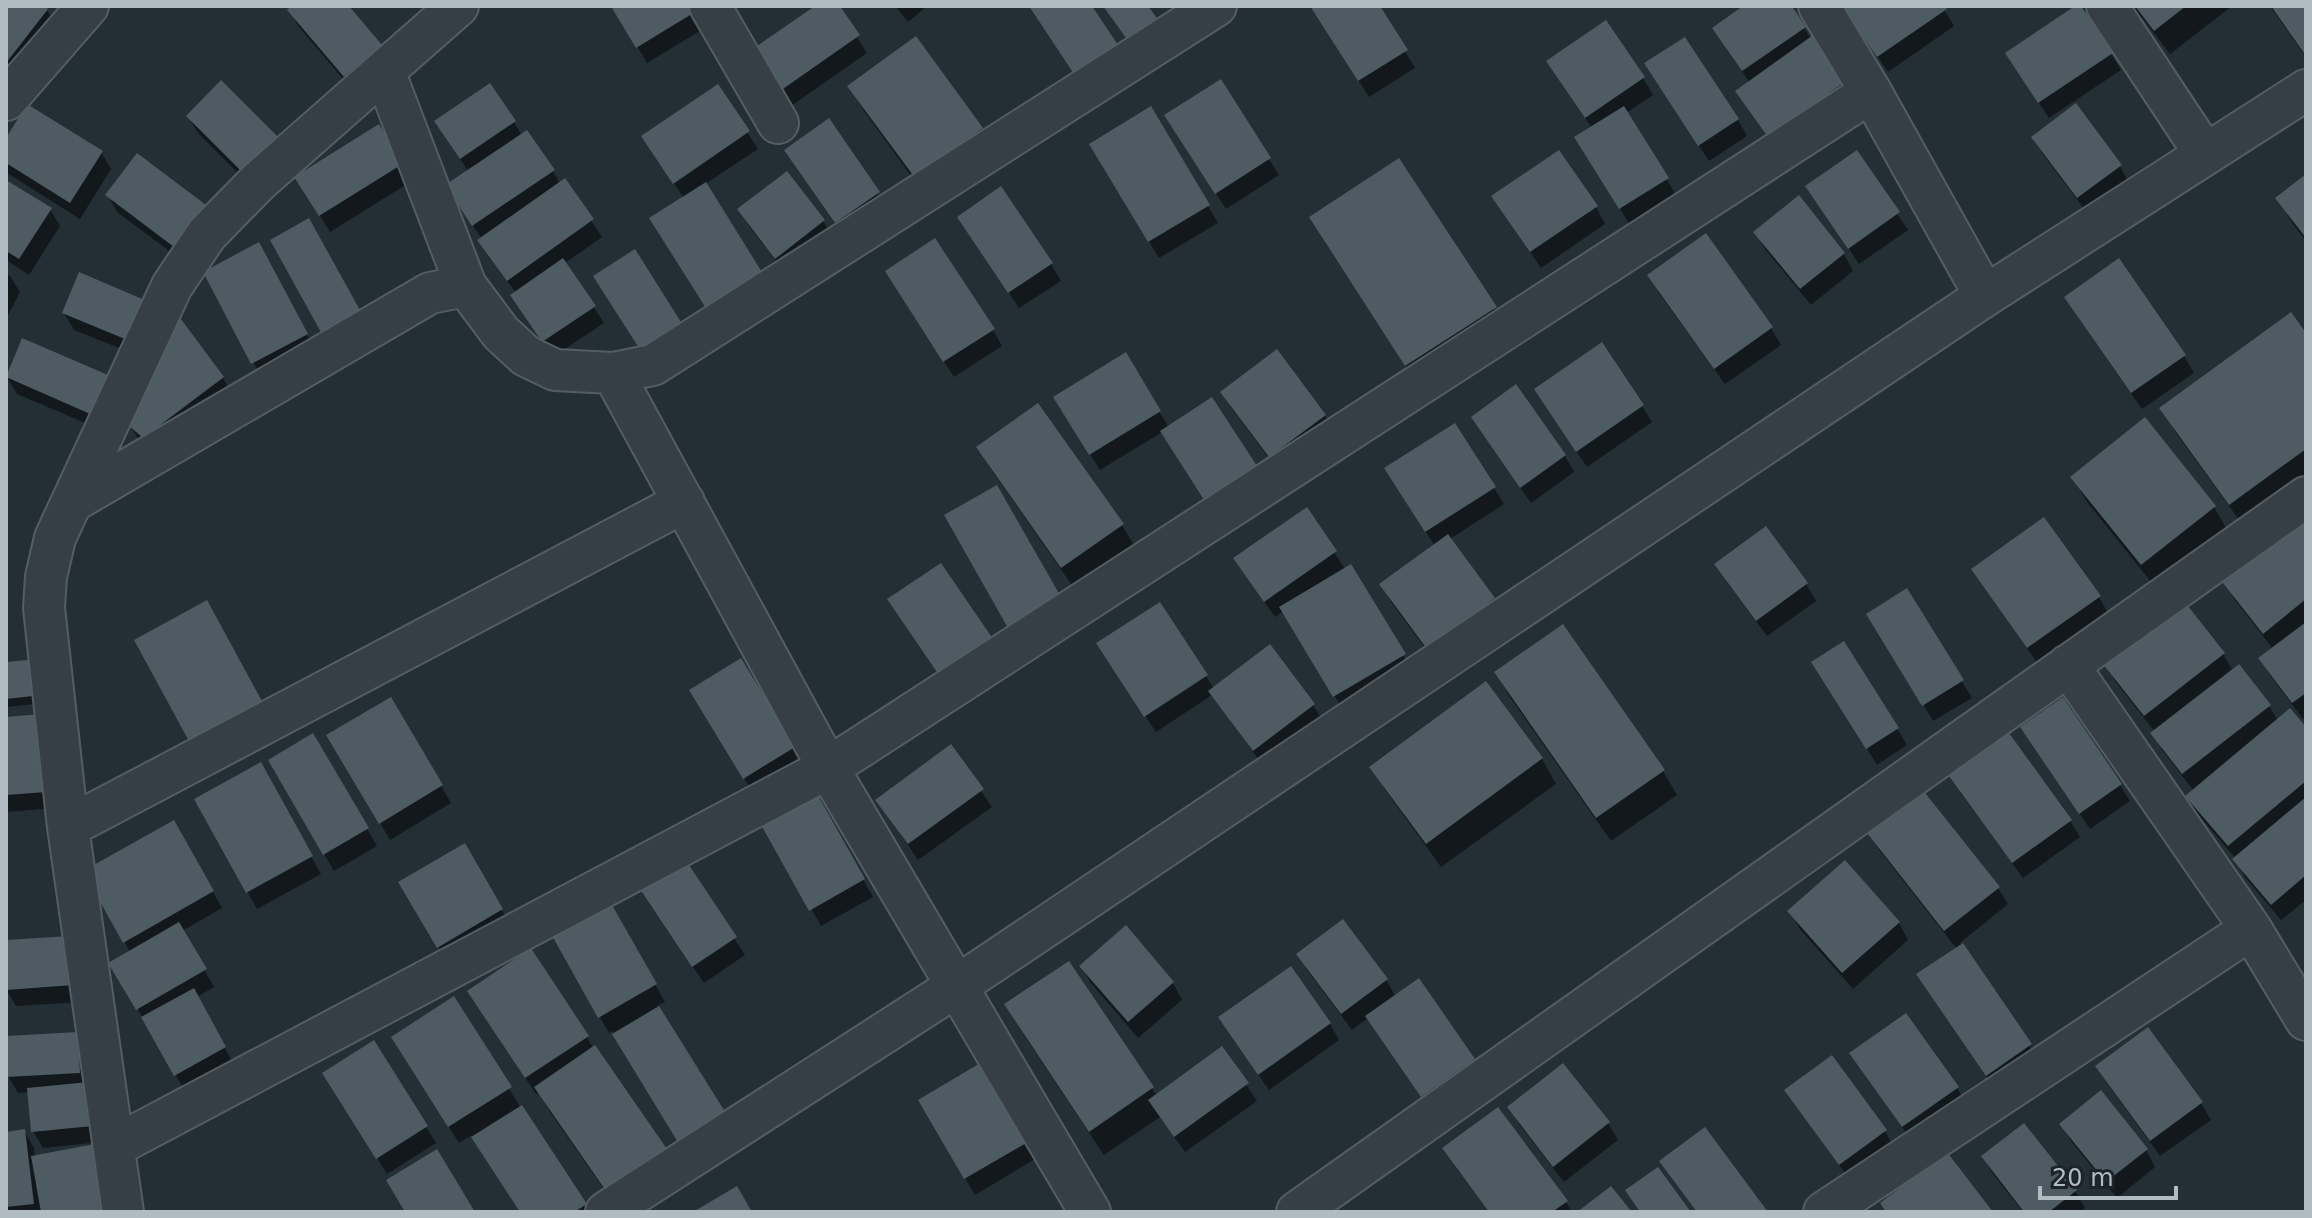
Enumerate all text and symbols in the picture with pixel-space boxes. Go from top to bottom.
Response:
scale bar [2040,1150,2176,1200]
text: 20 m [2052,1164,2114,1192]

